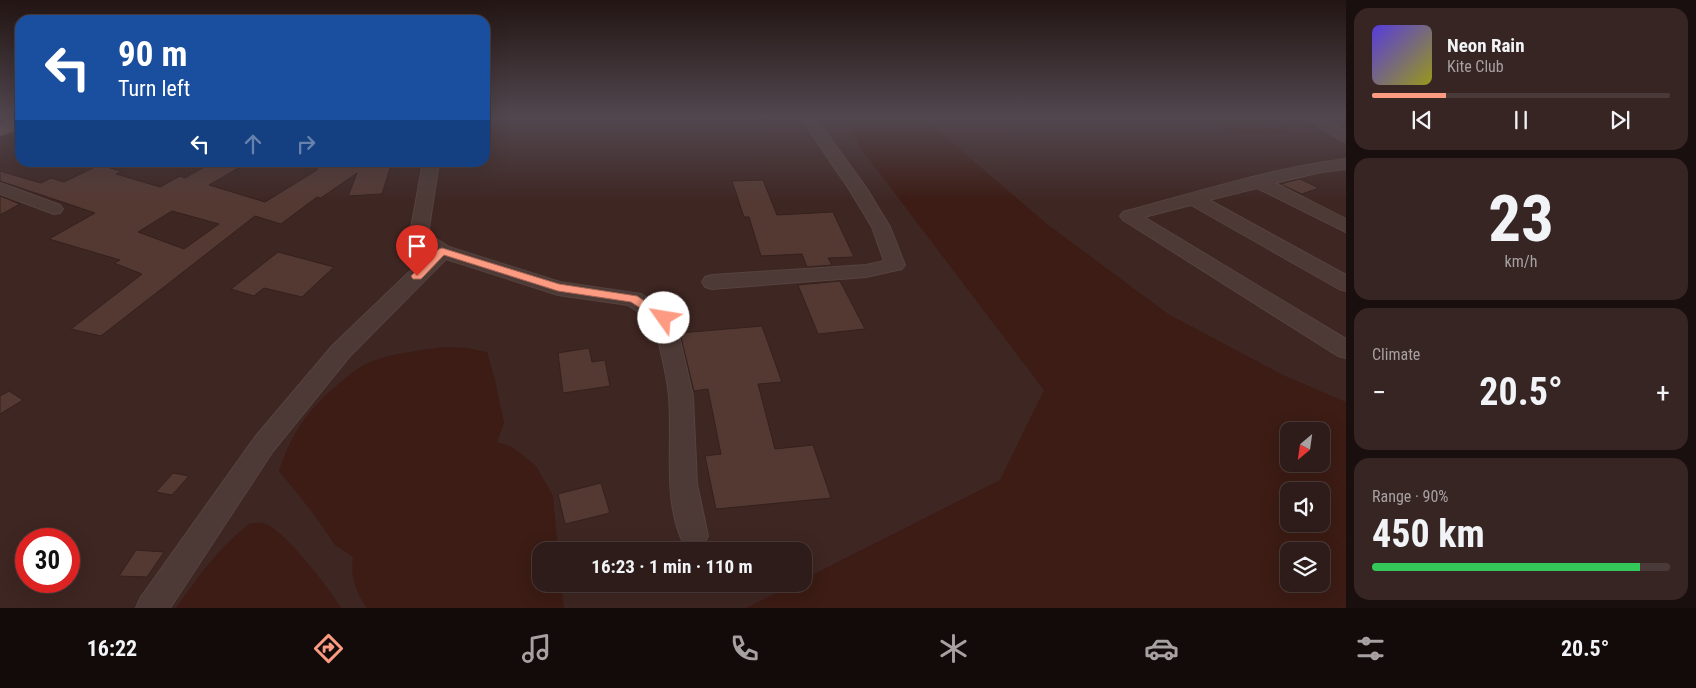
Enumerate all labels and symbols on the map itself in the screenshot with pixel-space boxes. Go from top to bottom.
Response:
pin [396,225,438,276]
position arrow [637,291,689,343]
north arrow [1280,422,1330,472]
speed limit sign: 30 [15,528,80,593]

